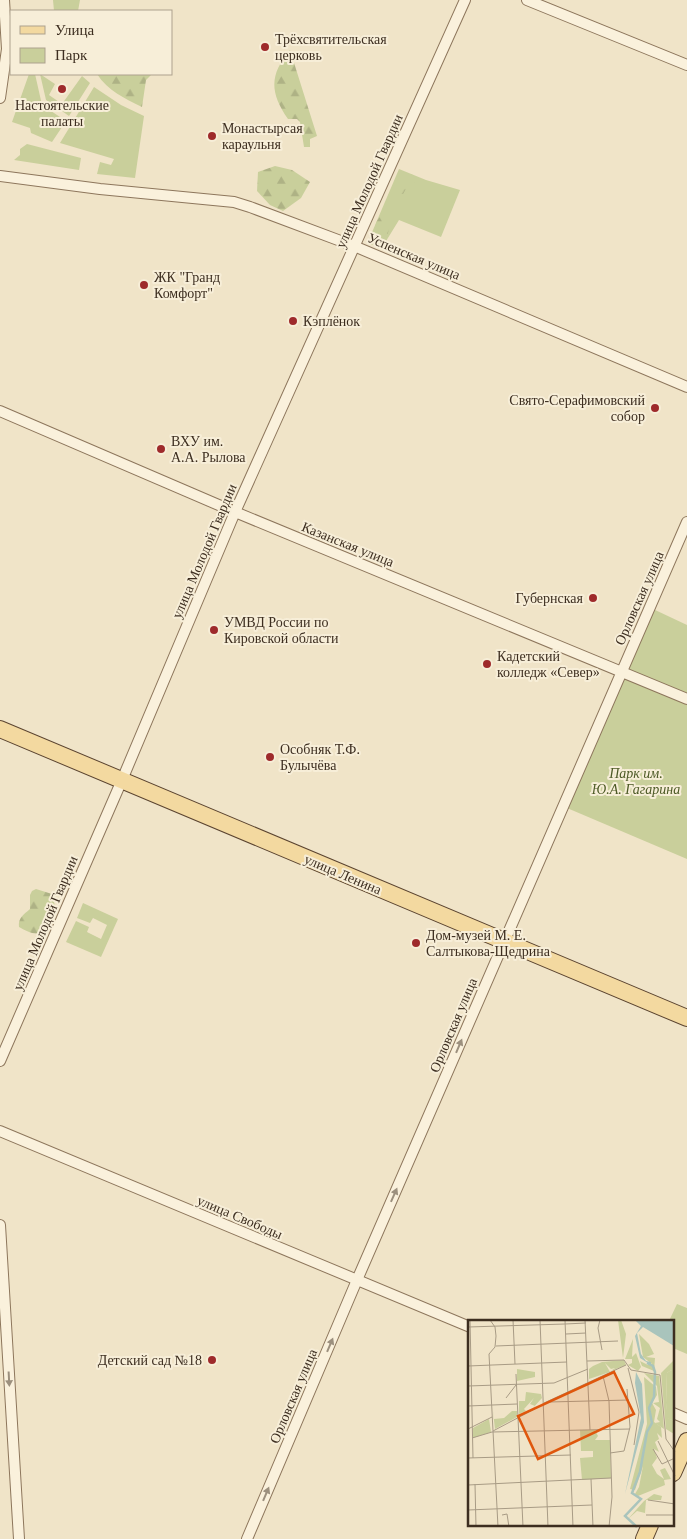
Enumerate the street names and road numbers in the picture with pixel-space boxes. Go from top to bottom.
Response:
street label: улица Молодой Гвардии [333,112,406,250]
street label: Успенская улица [365,230,463,283]
street label: улица Молодой Гвардии [169,481,240,621]
street label: Казанская улица [300,519,397,570]
street label: Орловская улица [612,548,667,647]
street label: улица Ленина [302,851,384,898]
street label: улица Молодой Гвардии [10,853,81,993]
street label: Орловская улица [427,975,480,1075]
street label: улица Свободы [195,1193,285,1242]
street label: Орловская улица [267,1346,320,1446]

